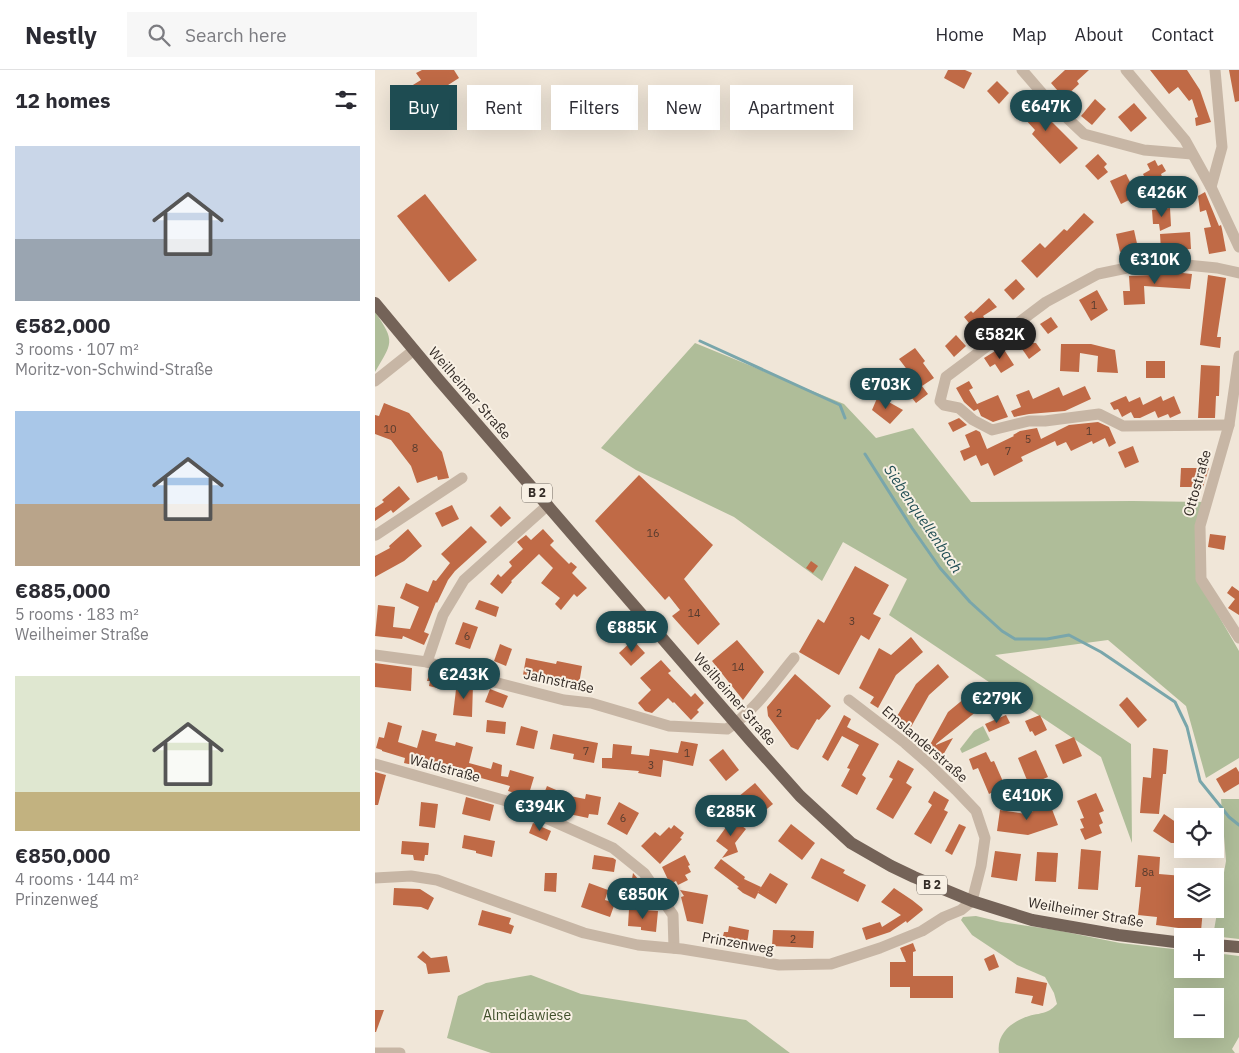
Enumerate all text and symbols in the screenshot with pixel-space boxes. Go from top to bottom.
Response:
search box [127,12,477,57]
text: Nestly [25,19,97,51]
icon: search [145,21,173,49]
text: Search here [185,23,287,47]
text: Home [936,23,984,46]
text: Map [1012,23,1047,46]
text: About [1075,23,1123,46]
text: Contact [1151,23,1214,46]
chip: Buy [390,85,457,130]
chip: Rent [467,85,541,130]
chip: Filters [551,85,638,130]
chip: New [648,85,720,130]
chip: Apartment [730,85,853,130]
text: 12 homes [15,86,111,114]
icon: filters [332,86,360,114]
pin: €647K [1011,90,1081,132]
text: €647K [1021,96,1071,116]
pin: €426K [1127,176,1197,218]
icon: home [143,179,233,269]
text: €426K [1137,182,1187,202]
pin: €310K [1120,242,1190,285]
text: €310K [1130,249,1180,269]
house number: 1 [1091,298,1098,312]
text: €582,000 [15,311,110,339]
pin: €582K [965,318,1035,360]
text: €582K [975,324,1025,344]
text: 3 rooms · 107 m² [15,339,139,359]
street label: Weilheimer Straße [425,343,515,443]
text: Moritz-von-Schwind-Straße [15,359,213,379]
pin: €703K [851,368,921,410]
text: €703K [861,374,911,394]
house number: 10 [383,422,397,436]
house number: 1 [1086,424,1093,438]
house number: 5 [1025,432,1031,446]
house number: 8 [412,441,418,455]
icon: home [143,444,233,534]
house number: 7 [1005,444,1011,458]
street label: Ottostraße [1179,447,1215,518]
water label: Siebenquellenbach [880,461,967,577]
road number: B 2 [522,483,552,502]
house number: 16 [646,526,660,540]
text: €885,000 [15,576,110,604]
text: 5 rooms · 183 m² [15,604,139,624]
house number: 14 [687,606,701,620]
pin: €885K [597,610,667,653]
house number: 3 [849,614,855,628]
text: €885K [607,617,657,637]
text: Weilheimer Straße [15,624,149,644]
house number: 6 [464,629,470,643]
street label: Weilheimer Straße [690,649,780,749]
pin: €243K [429,658,499,700]
house number: 14 [731,660,745,674]
text: €243K [439,664,489,684]
street label: Jahnstraße [522,665,596,697]
pin: €279K [962,682,1032,724]
text: €279K [972,688,1022,708]
street label: Emslanderstraße [878,702,972,786]
house number: 2 [776,706,782,720]
icon: home [143,709,233,799]
house number: 7 [583,744,589,758]
house number: 1 [684,746,691,760]
street label: Waldstraße [408,750,483,786]
house number: 3 [648,758,654,772]
pin: €410K [992,778,1062,821]
text: €410K [1002,785,1052,805]
pin: €394K [505,790,575,832]
pin: €285K [696,794,766,837]
text: €394K [515,796,565,816]
text: €285K [706,801,756,821]
map controls [1174,808,1224,1038]
button: locate [1174,808,1224,858]
house number: 6 [620,811,626,825]
text: €850,000 [15,841,110,869]
house number: 8a [1142,865,1154,879]
button: layers [1174,868,1224,918]
text: 4 rooms · 144 m² [15,869,139,889]
road number: B 2 [917,876,947,894]
pin: €850K [608,878,678,920]
text: €850K [618,884,668,904]
text: Prinzenweg [15,889,98,909]
street label: Weilheimer Straße [1027,893,1145,931]
street label: Prinzenweg [701,928,776,958]
button: + [1174,928,1224,978]
house number: 2 [790,932,796,946]
button: − [1174,988,1224,1038]
park label: Almeidawiese [483,1006,571,1024]

